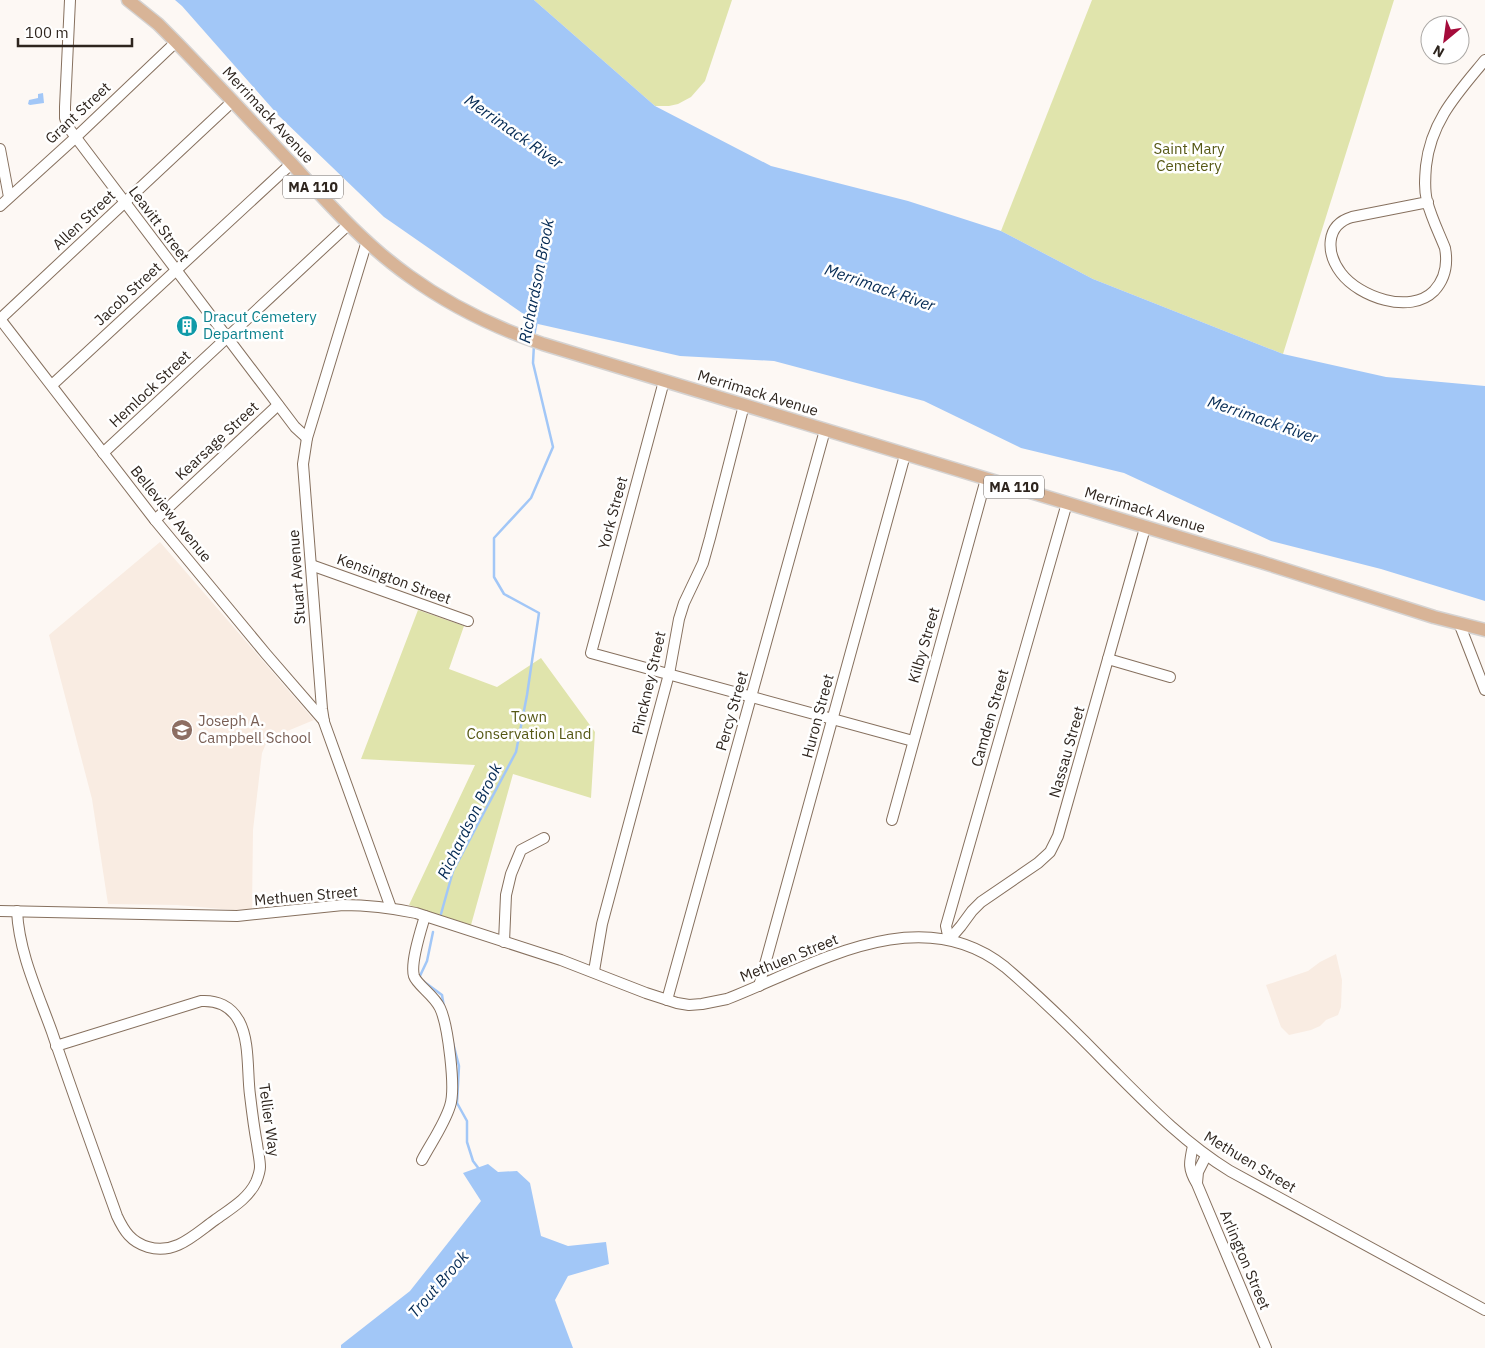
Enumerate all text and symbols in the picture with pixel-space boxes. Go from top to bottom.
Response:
scale bar [18,15,131,47]
north arrow [1420,15,1470,65]
text: 100 m [25,23,69,42]
text: N [1430,41,1447,62]
street label: Merrimack Avenue [219,62,318,167]
street label: Grant Street [41,78,114,148]
water label: Merrimack River [461,90,568,173]
park label: Saint Mary Cemetery [1153,139,1225,175]
road number: MA 110 [283,176,343,198]
street label: Leavitt Street [125,182,194,265]
street label: Allen Street [48,186,119,254]
water label: Richardson Brook [514,216,558,345]
street label: Jacob Street [90,258,165,330]
water label: Merrimack River [822,259,939,316]
place label: Dracut Cemetery Department [203,307,317,343]
building icon: Dracut Cemetery Department [175,314,199,338]
street label: Hemlock Street [105,346,194,431]
street label: Merrimack Avenue [695,365,821,420]
water label: Merrimack River [1205,391,1322,448]
street label: Kearsage Street [171,397,262,484]
street label: Belleview Avenue [127,462,216,566]
street label: York Street [594,474,631,551]
road number: MA 110 [984,476,1044,498]
street label: Merrimack Avenue [1082,482,1208,537]
street label: Stuart Avenue [284,529,309,625]
street label: Kensington Street [334,549,454,608]
street label: Kilby Street [904,605,943,685]
street label: Pinckney Street [627,629,670,737]
street label: Camden Street [967,667,1013,769]
street label: Percy Street [711,669,752,753]
street label: Huron Street [797,672,838,760]
street label: Nassau Street [1044,704,1089,800]
park label: Town Conservation Land [467,707,591,743]
place label: Joseph A. Campbell School [198,711,311,747]
school or university icon: Joseph A. Campbell School [170,718,194,742]
water label: Richardson Brook [432,759,506,882]
street label: Methuen Street [253,881,359,910]
street label: Methuen Street [737,929,841,986]
street label: Tellier Way [255,1082,284,1158]
street label: Methuen Street [1201,1127,1300,1197]
street label: Arlington Street [1216,1207,1275,1312]
water label: Trout Brook [403,1246,473,1322]

